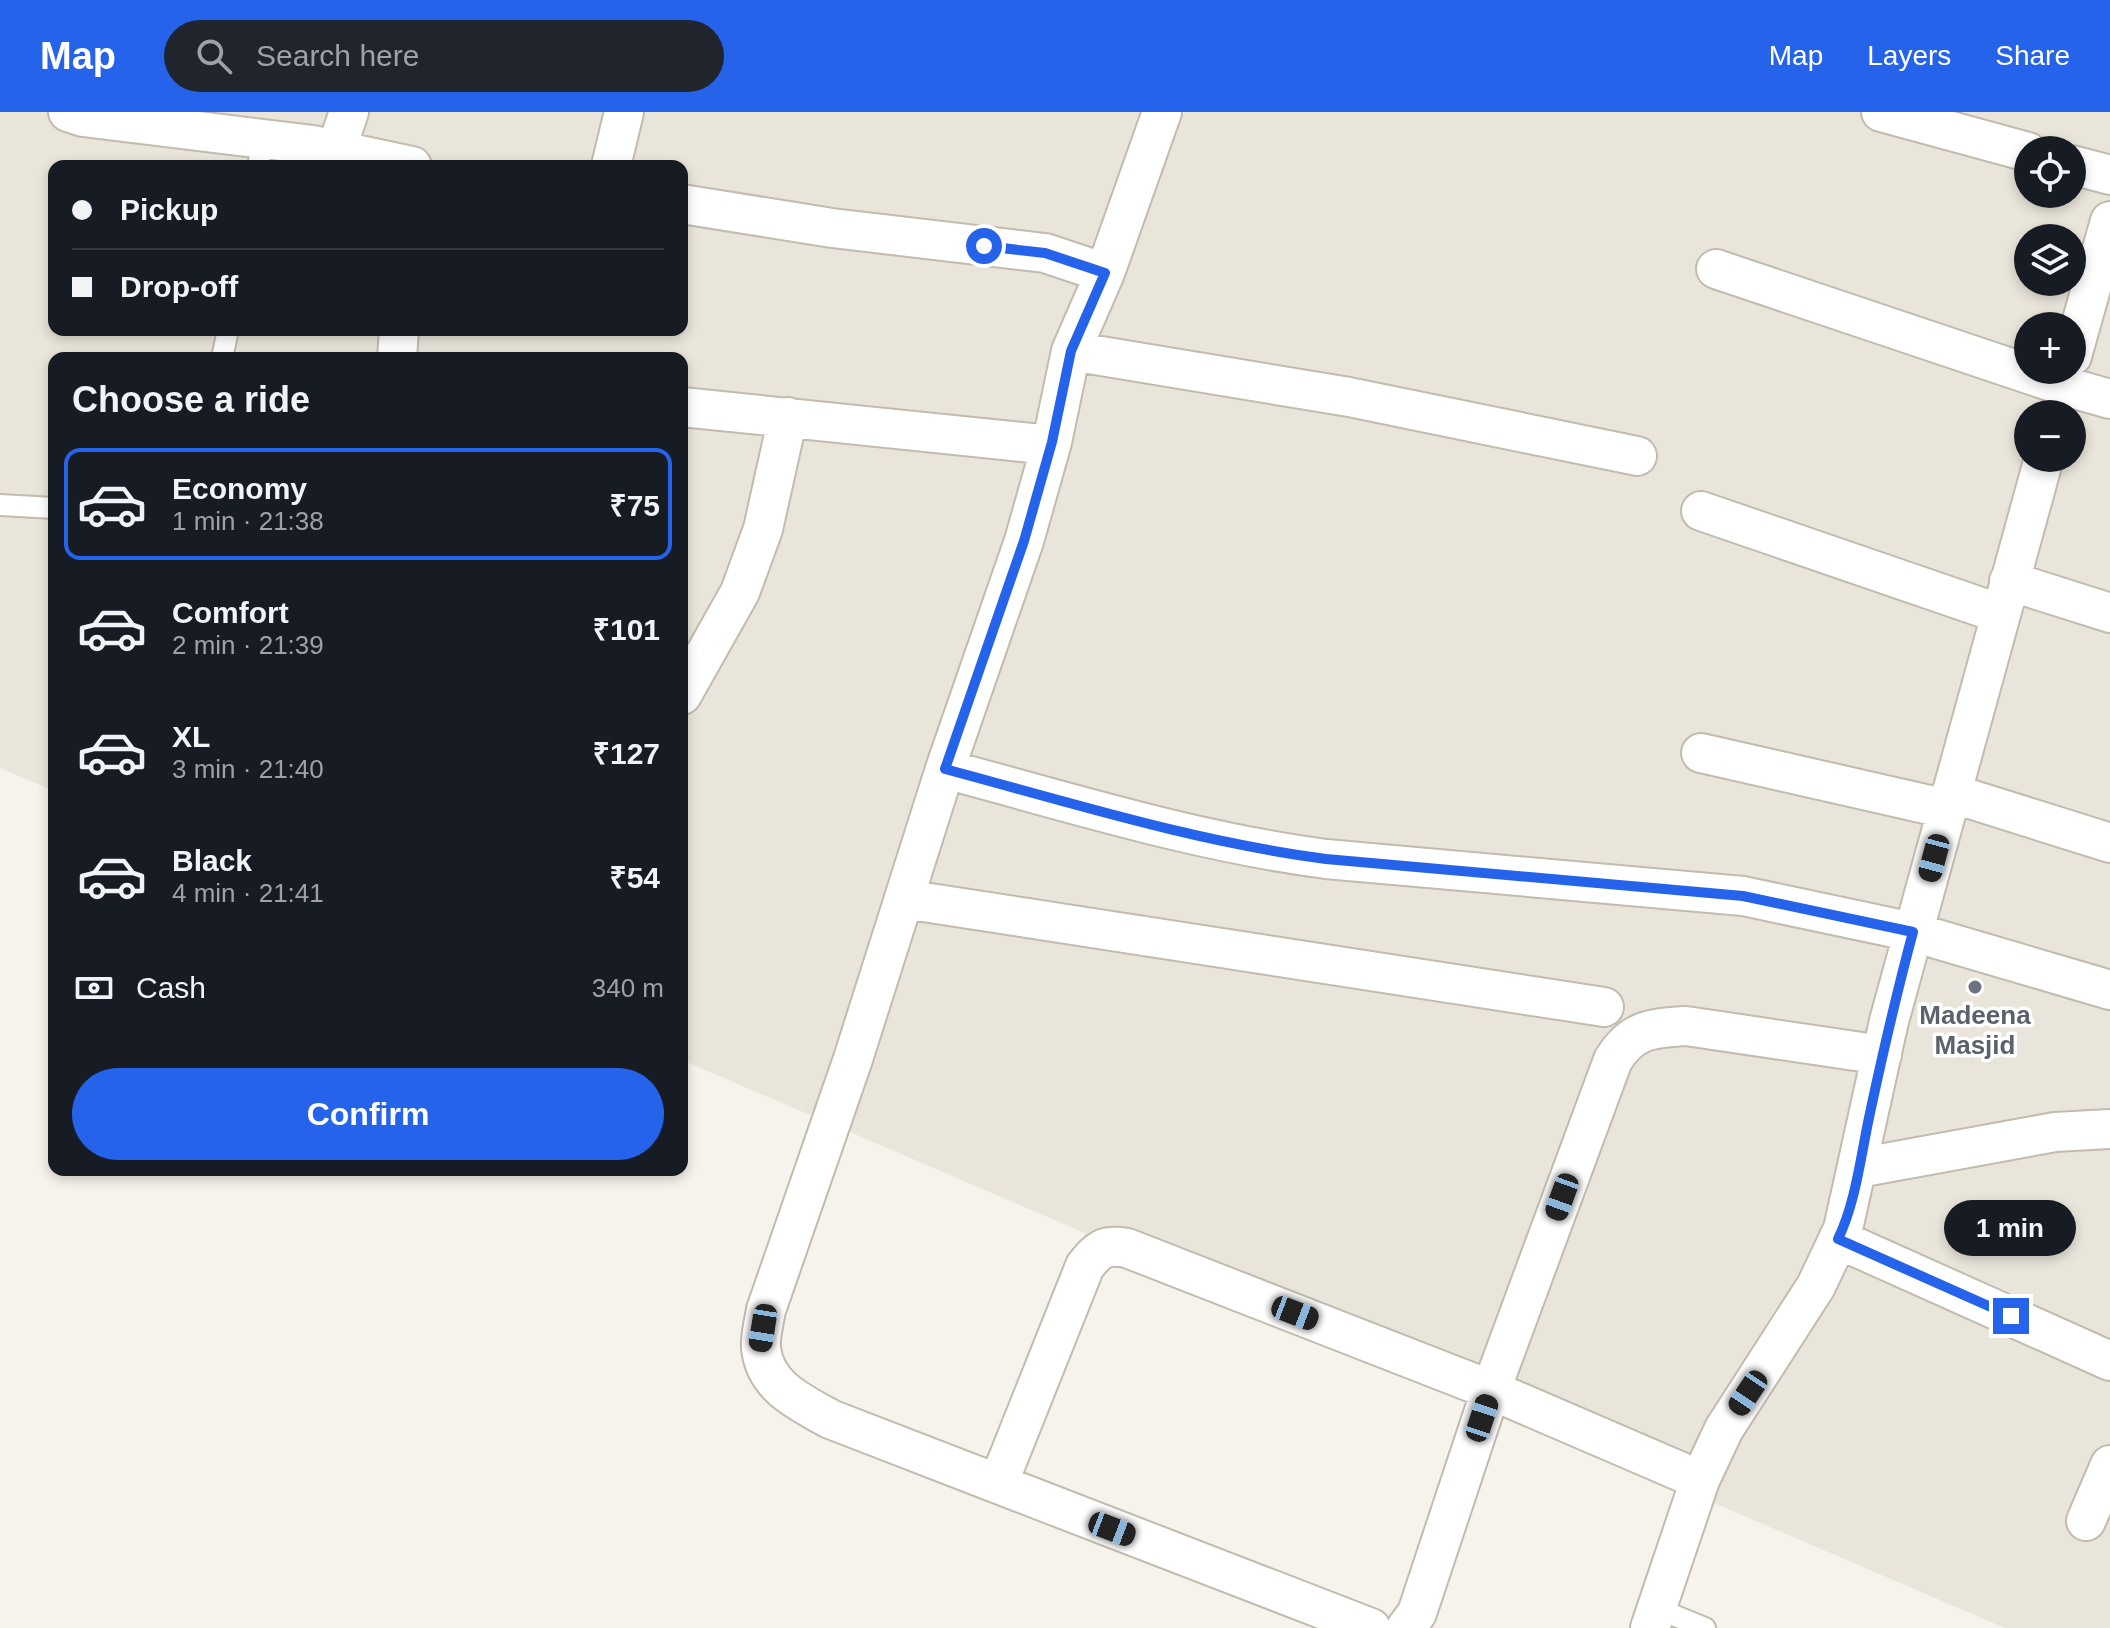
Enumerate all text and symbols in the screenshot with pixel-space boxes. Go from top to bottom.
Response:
search box [164,20,724,92]
icon: search [192,34,236,78]
text: Map [40,35,116,77]
text: Search here [256,39,419,72]
text: Map [1769,40,1823,71]
text: Layers [1867,40,1951,71]
text: Share [1995,40,2070,71]
map controls [2014,136,2086,472]
button: locate [2014,136,2086,208]
text: Pickup [120,193,218,226]
button: layers [2014,224,2086,296]
route start [966,228,1002,264]
text: Drop-off [120,270,238,303]
button: + [2014,312,2086,384]
text: Choose a ride [72,379,310,420]
button: − [2014,400,2086,472]
icon: car [76,468,148,540]
text: Economy [172,472,307,505]
text: ₹75 [609,489,660,522]
text: 1 min · 21:38 [172,506,324,536]
icon: car [76,592,148,664]
text: Comfort [172,596,289,629]
text: ₹101 [593,613,660,646]
text: 2 min · 21:39 [172,630,324,660]
icon: car [76,716,148,788]
text: XL [172,720,210,753]
text: ₹127 [593,737,660,770]
text: 3 min · 21:40 [172,754,324,784]
car [1916,832,1952,884]
icon: car [76,840,148,912]
text: Black [172,844,252,877]
text: ₹54 [609,861,660,894]
text: 4 min · 21:41 [172,878,324,908]
icon: cash [72,966,116,1010]
text: Cash [136,971,206,1004]
text: 340 m [592,973,664,1003]
marker: Madeena Masjid [1966,978,1984,996]
place label: Madeena Masjid [1919,1000,2031,1060]
button: Confirm [72,1068,664,1160]
car [1543,1170,1581,1224]
callout: 1 min [1945,1200,2077,1256]
text: 1 min [1976,1213,2044,1243]
car [1268,1293,1322,1333]
route end [1993,1298,2029,1334]
car [747,1302,779,1354]
car [1725,1366,1771,1420]
car [1463,1391,1501,1445]
car [1085,1509,1139,1549]

